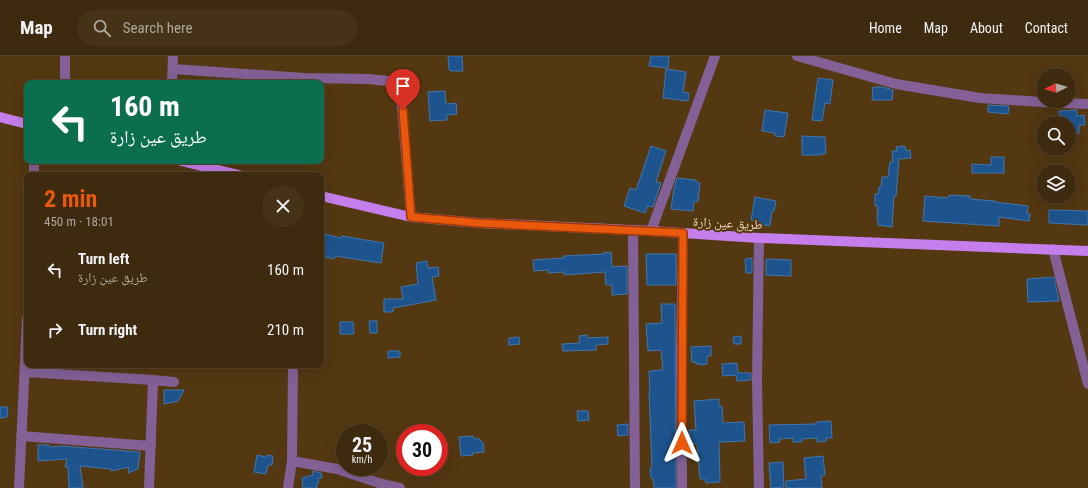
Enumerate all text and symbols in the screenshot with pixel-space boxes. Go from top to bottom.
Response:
search box [77,10,357,46]
text: Map [20,16,53,39]
icon: search [91,17,113,39]
text: Search here [123,19,193,37]
text: Home [869,20,902,36]
text: Map [924,20,948,36]
text: About [970,20,1003,36]
text: Contact [1025,20,1068,36]
north arrow [1036,68,1076,108]
map controls [1036,68,1076,204]
pin [386,69,420,110]
icon: arrive [392,75,414,97]
text: 160 m [110,90,180,123]
icon: left [44,96,96,148]
button: search [1036,116,1076,156]
text: طريق عين زارة [110,126,207,147]
button: layers [1036,164,1076,204]
text: 2 min [44,185,97,213]
button: close [262,185,304,227]
text: 450 m · 18:01 [44,214,114,229]
street label: طريق عين زارة [693,214,763,233]
text: Turn left [78,250,129,268]
icon: left [44,259,66,281]
text: 160 m [267,261,304,279]
text: طريق عين زارة [78,270,148,285]
icon: right [44,319,66,341]
text: Turn right [78,321,137,339]
text: 210 m [267,321,304,339]
position arrow [661,422,703,464]
speed limit sign: 30 [396,424,448,476]
text: 25 [352,433,372,457]
text: km/h [352,454,372,465]

